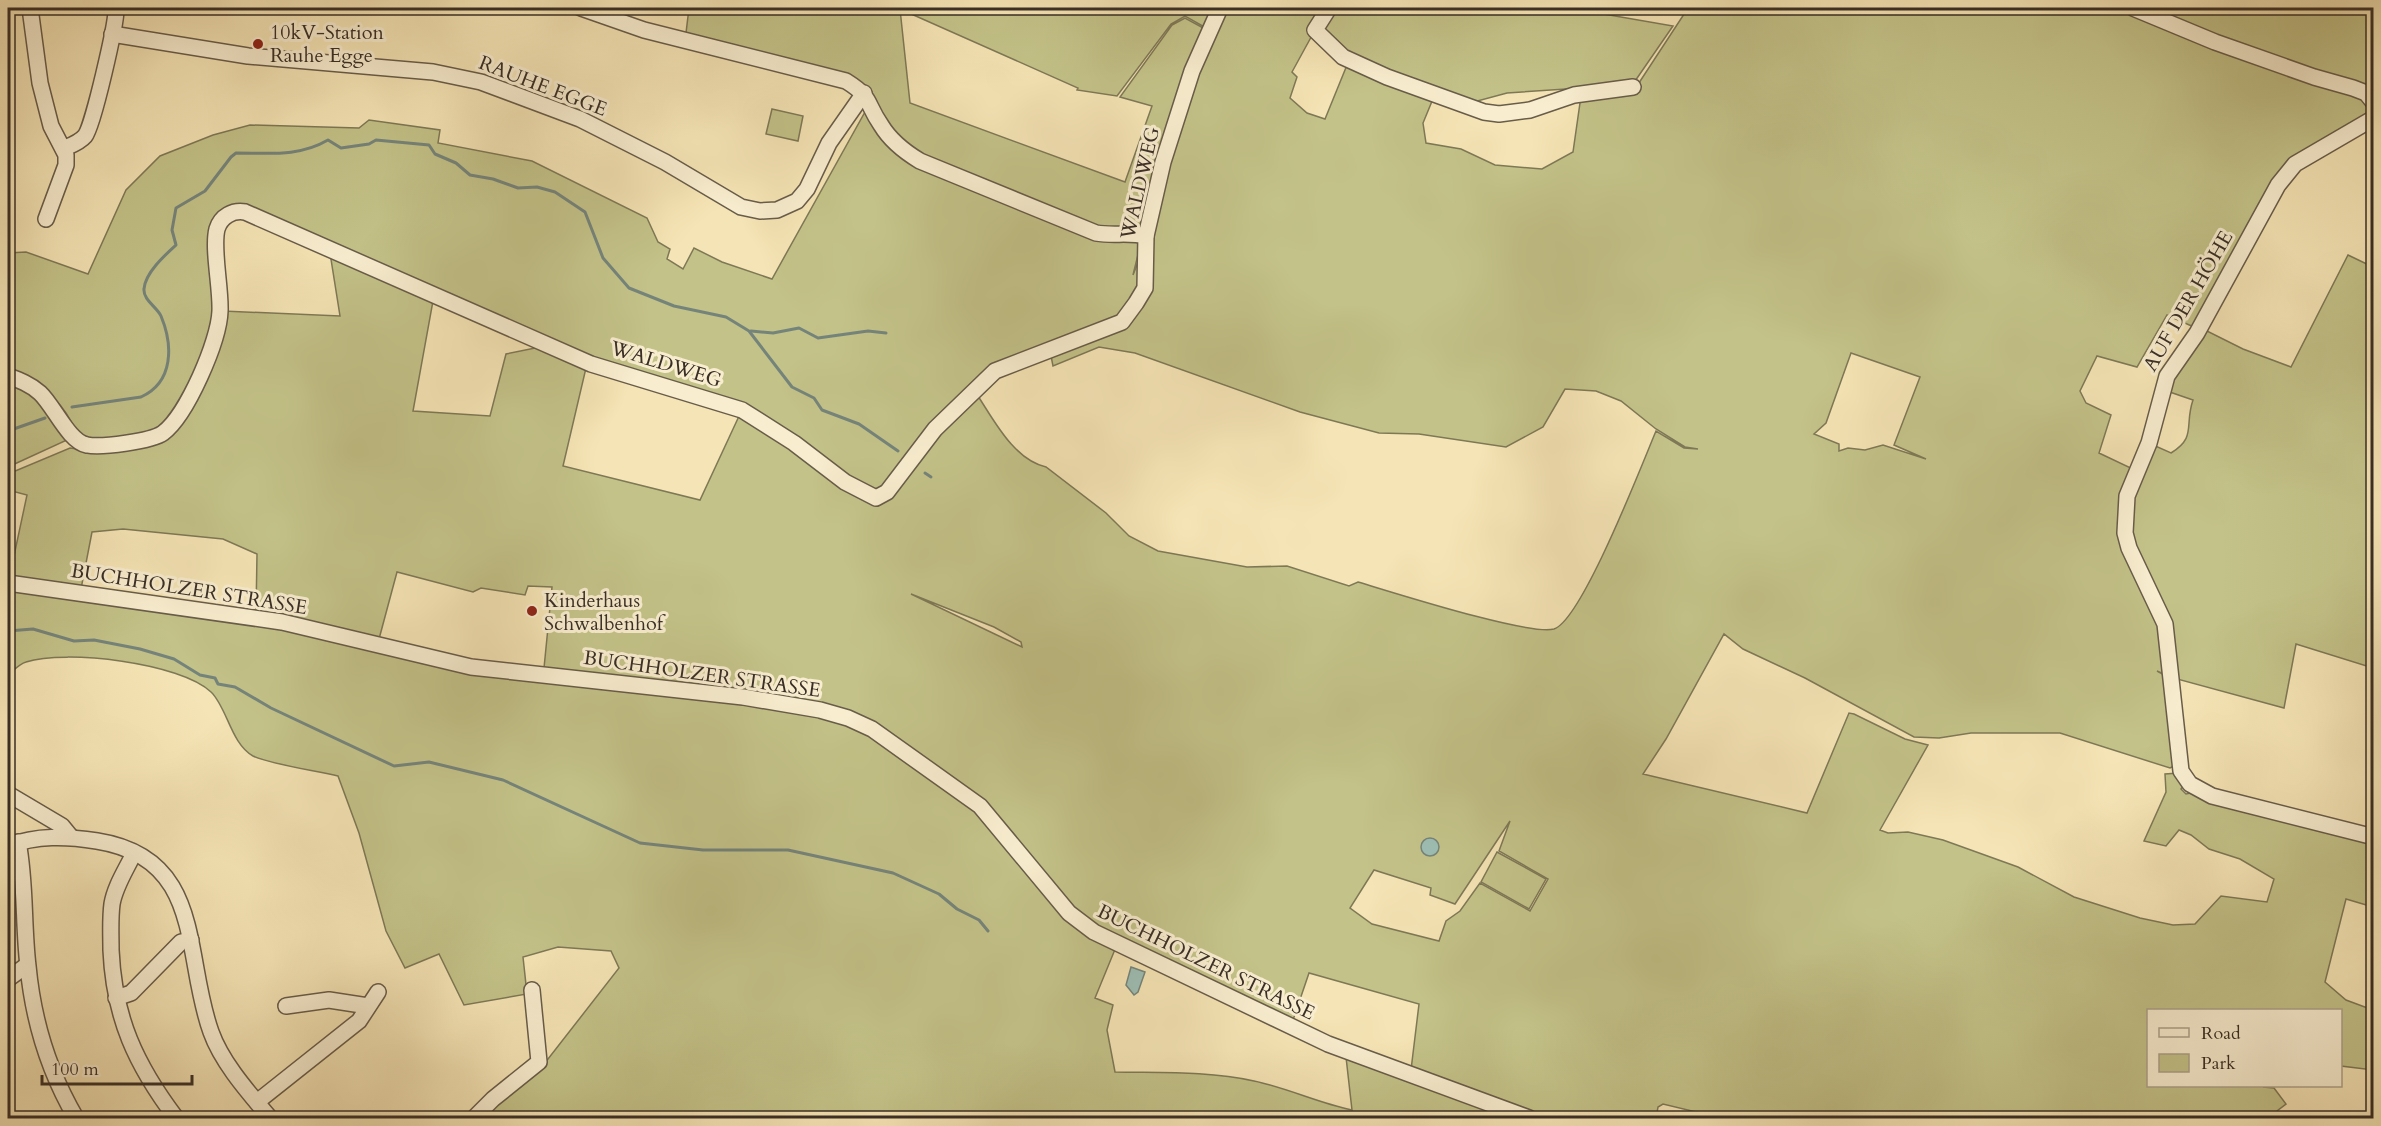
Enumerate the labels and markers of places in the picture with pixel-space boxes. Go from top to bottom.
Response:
place label: 10kV-Station Rauhe Egge [270,19,385,69]
marker: 10kV-Station Rauhe Egge [251,37,265,51]
place label: Kinderhaus Schwalbenhof [544,587,666,637]
marker: Kinderhaus Schwalbenhof [525,604,539,618]

